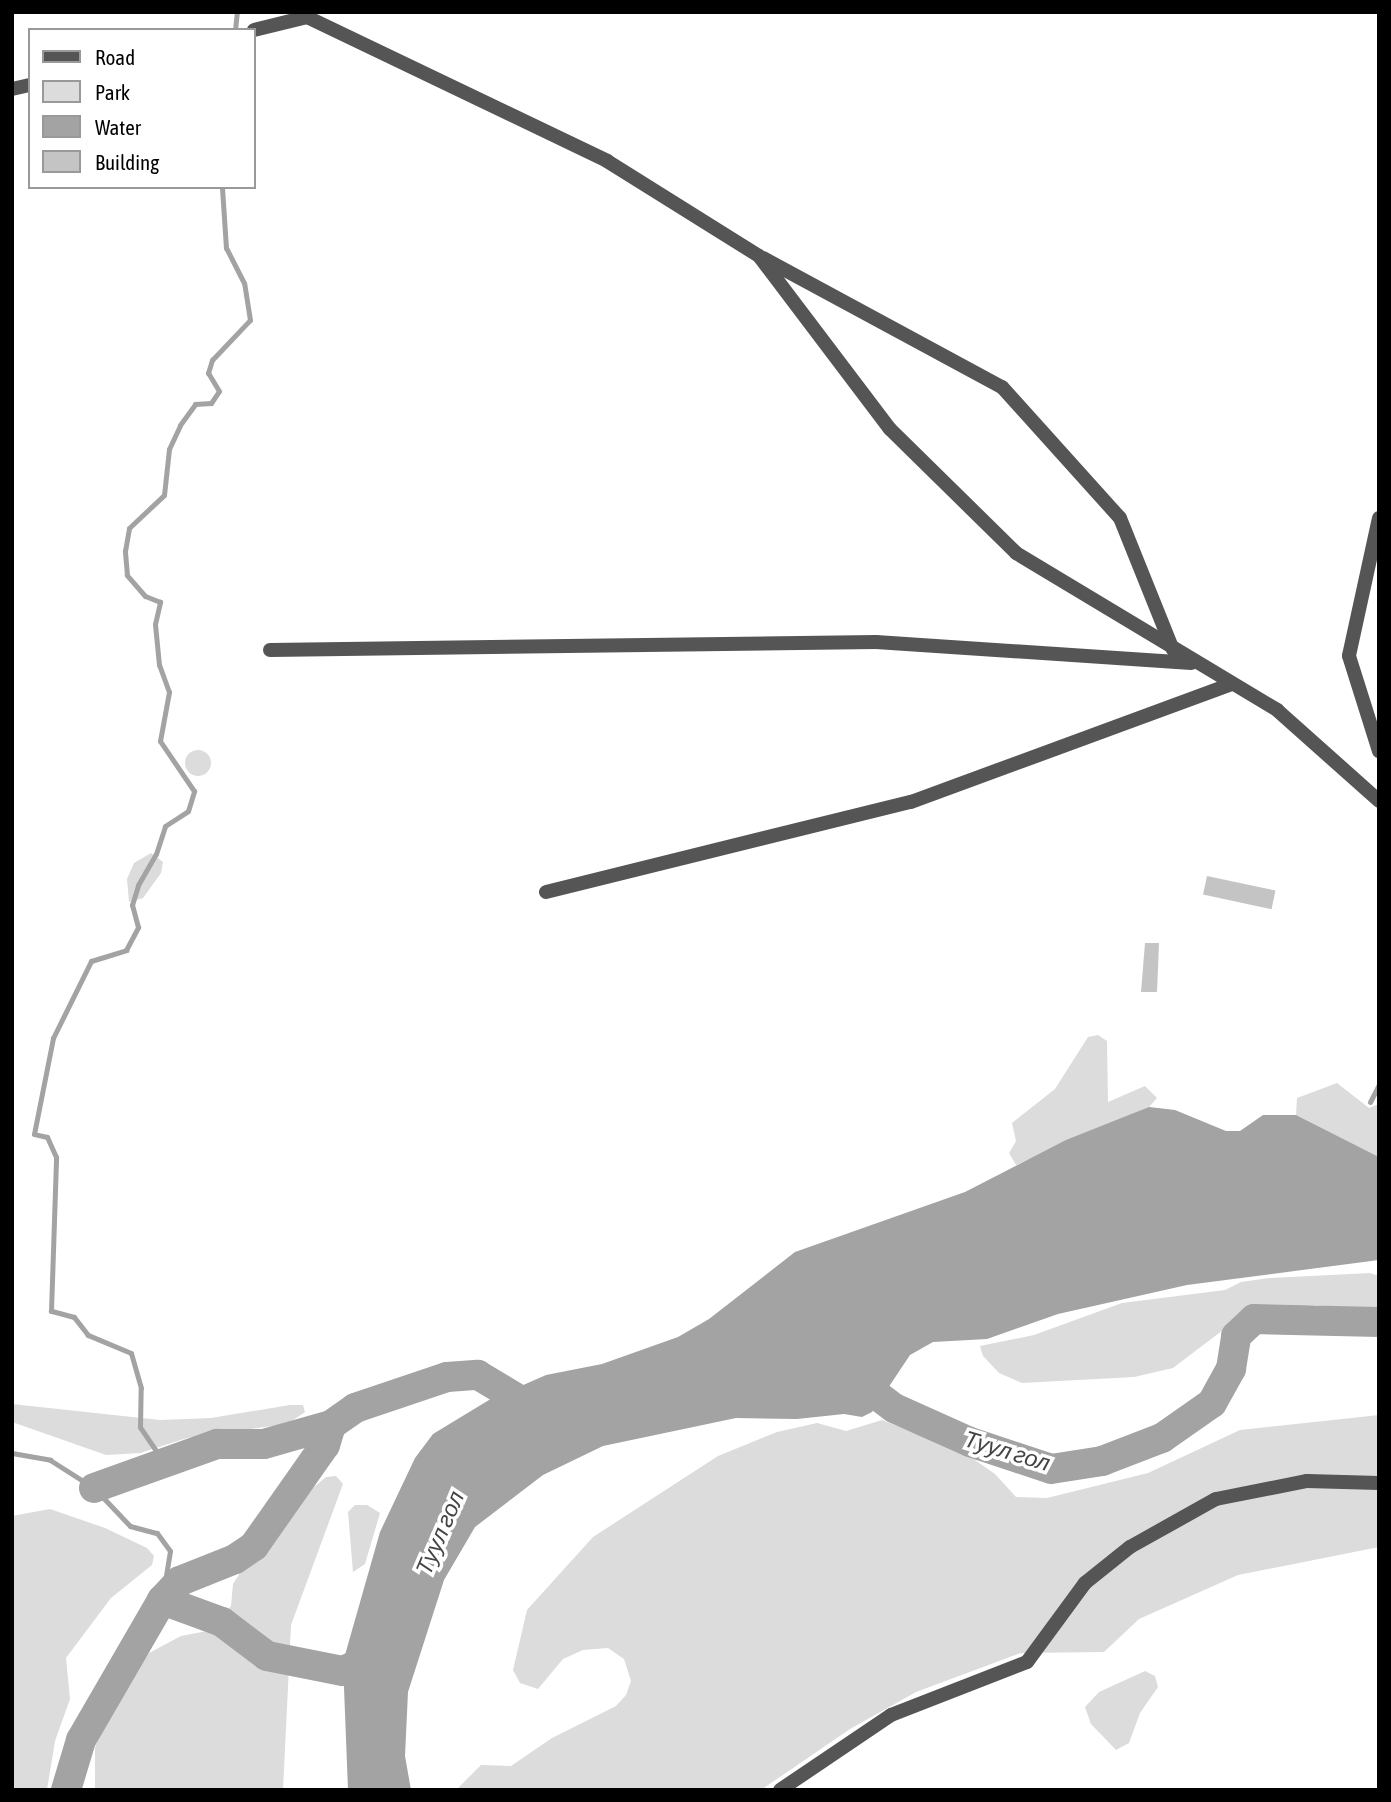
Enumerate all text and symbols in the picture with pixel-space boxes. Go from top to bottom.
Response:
legend [28,28,256,189]
text: Road [95,45,135,69]
text: Park [95,80,130,104]
text: Water [95,115,141,139]
text: Building [95,150,159,174]
water label: Туул гол [961,1425,1053,1477]
water label: Туул гол [410,1487,470,1579]

